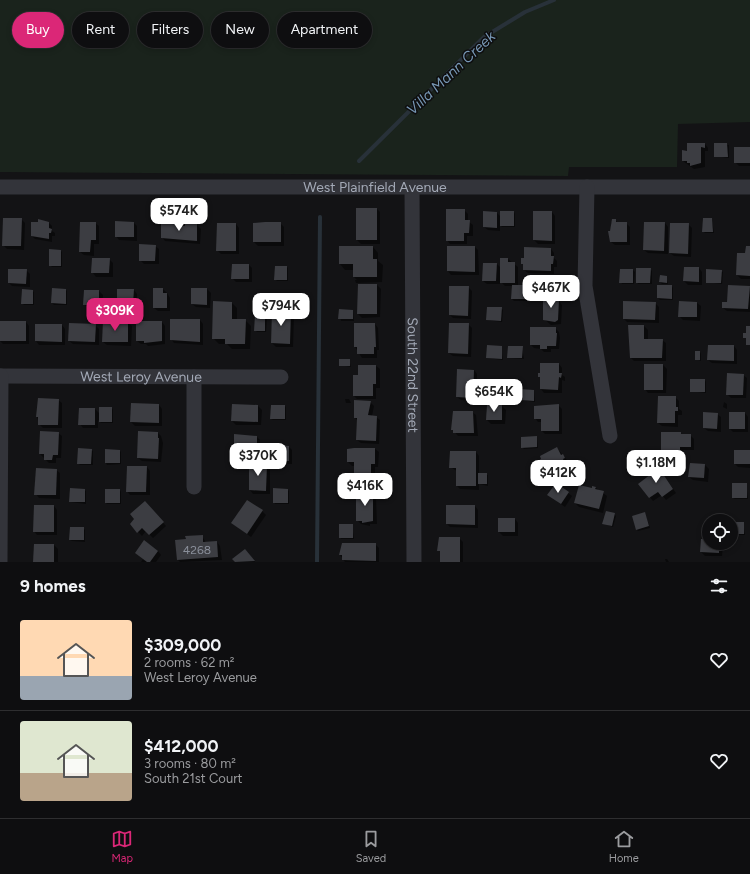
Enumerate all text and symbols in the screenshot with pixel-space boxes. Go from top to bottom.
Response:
chip: Buy [12,12,64,48]
chip: Rent [72,12,129,48]
chip: Filters [137,12,203,48]
chip: New [211,12,269,48]
chip: Apartment [277,12,372,48]
water label: Villa Mann Creek [403,27,500,119]
street label: West Plainfield Avenue [303,179,447,196]
pin: $574K [151,198,207,232]
text: $574K [160,203,198,218]
pin: $467K [523,275,579,309]
text: $467K [532,280,570,295]
pin: $794K [253,293,309,327]
pin: $309K [87,298,143,332]
text: $794K [262,298,300,313]
text: $309K [95,303,135,318]
street label: South 22nd Street [404,317,422,433]
street label: West Leroy Avenue [80,368,202,385]
pin: $654K [466,379,522,413]
text: $654K [474,384,514,399]
pin: $370K [230,443,286,477]
text: $370K [239,448,277,463]
pin: $1.18M [623,450,689,484]
text: $1.18M [636,455,676,470]
pin: $412K [530,460,586,494]
text: $412K [539,465,577,480]
pin: $416K [337,473,393,507]
text: $416K [346,478,384,493]
map controls [702,514,738,550]
button: locate [702,514,738,550]
house number: 4268 [183,543,211,557]
icon: filters [708,575,730,597]
text: 9 homes [20,576,86,596]
text: $309,000 [144,635,221,655]
icon: home [52,636,100,684]
icon: heart [708,649,730,671]
text: 2 rooms · 62 m² [144,655,234,670]
text: West Leroy Avenue [144,670,257,685]
text: $412,000 [144,736,219,756]
icon: home [52,737,100,785]
icon: heart [708,750,730,772]
text: 3 rooms · 80 m² [144,756,236,771]
text: South 21st Court [144,771,242,786]
tab: Map [111,828,133,865]
tab: Saved [356,828,386,865]
tab: Home [609,828,639,865]

